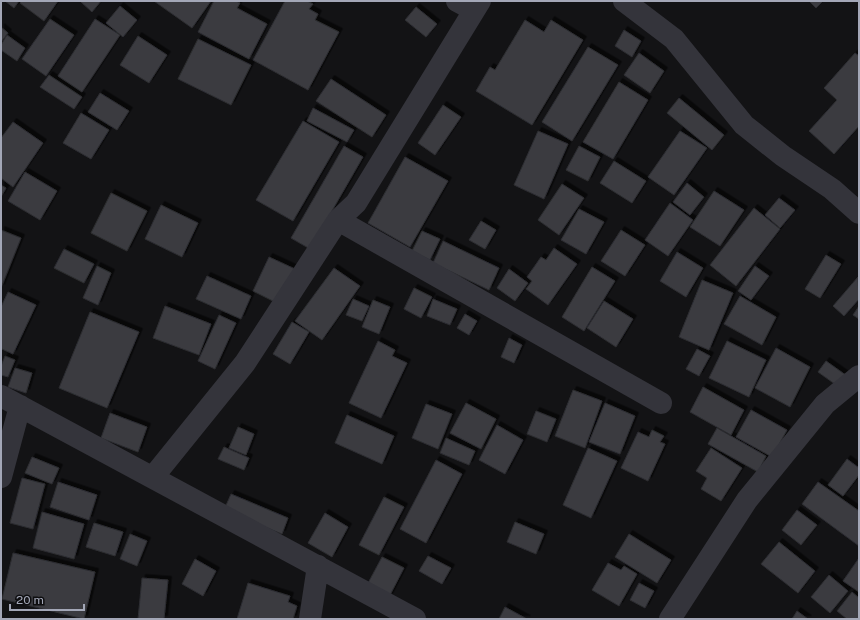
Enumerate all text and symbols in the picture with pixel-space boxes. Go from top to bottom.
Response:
scale bar [10,586,84,612]
text: 20 m [16,593,44,607]

